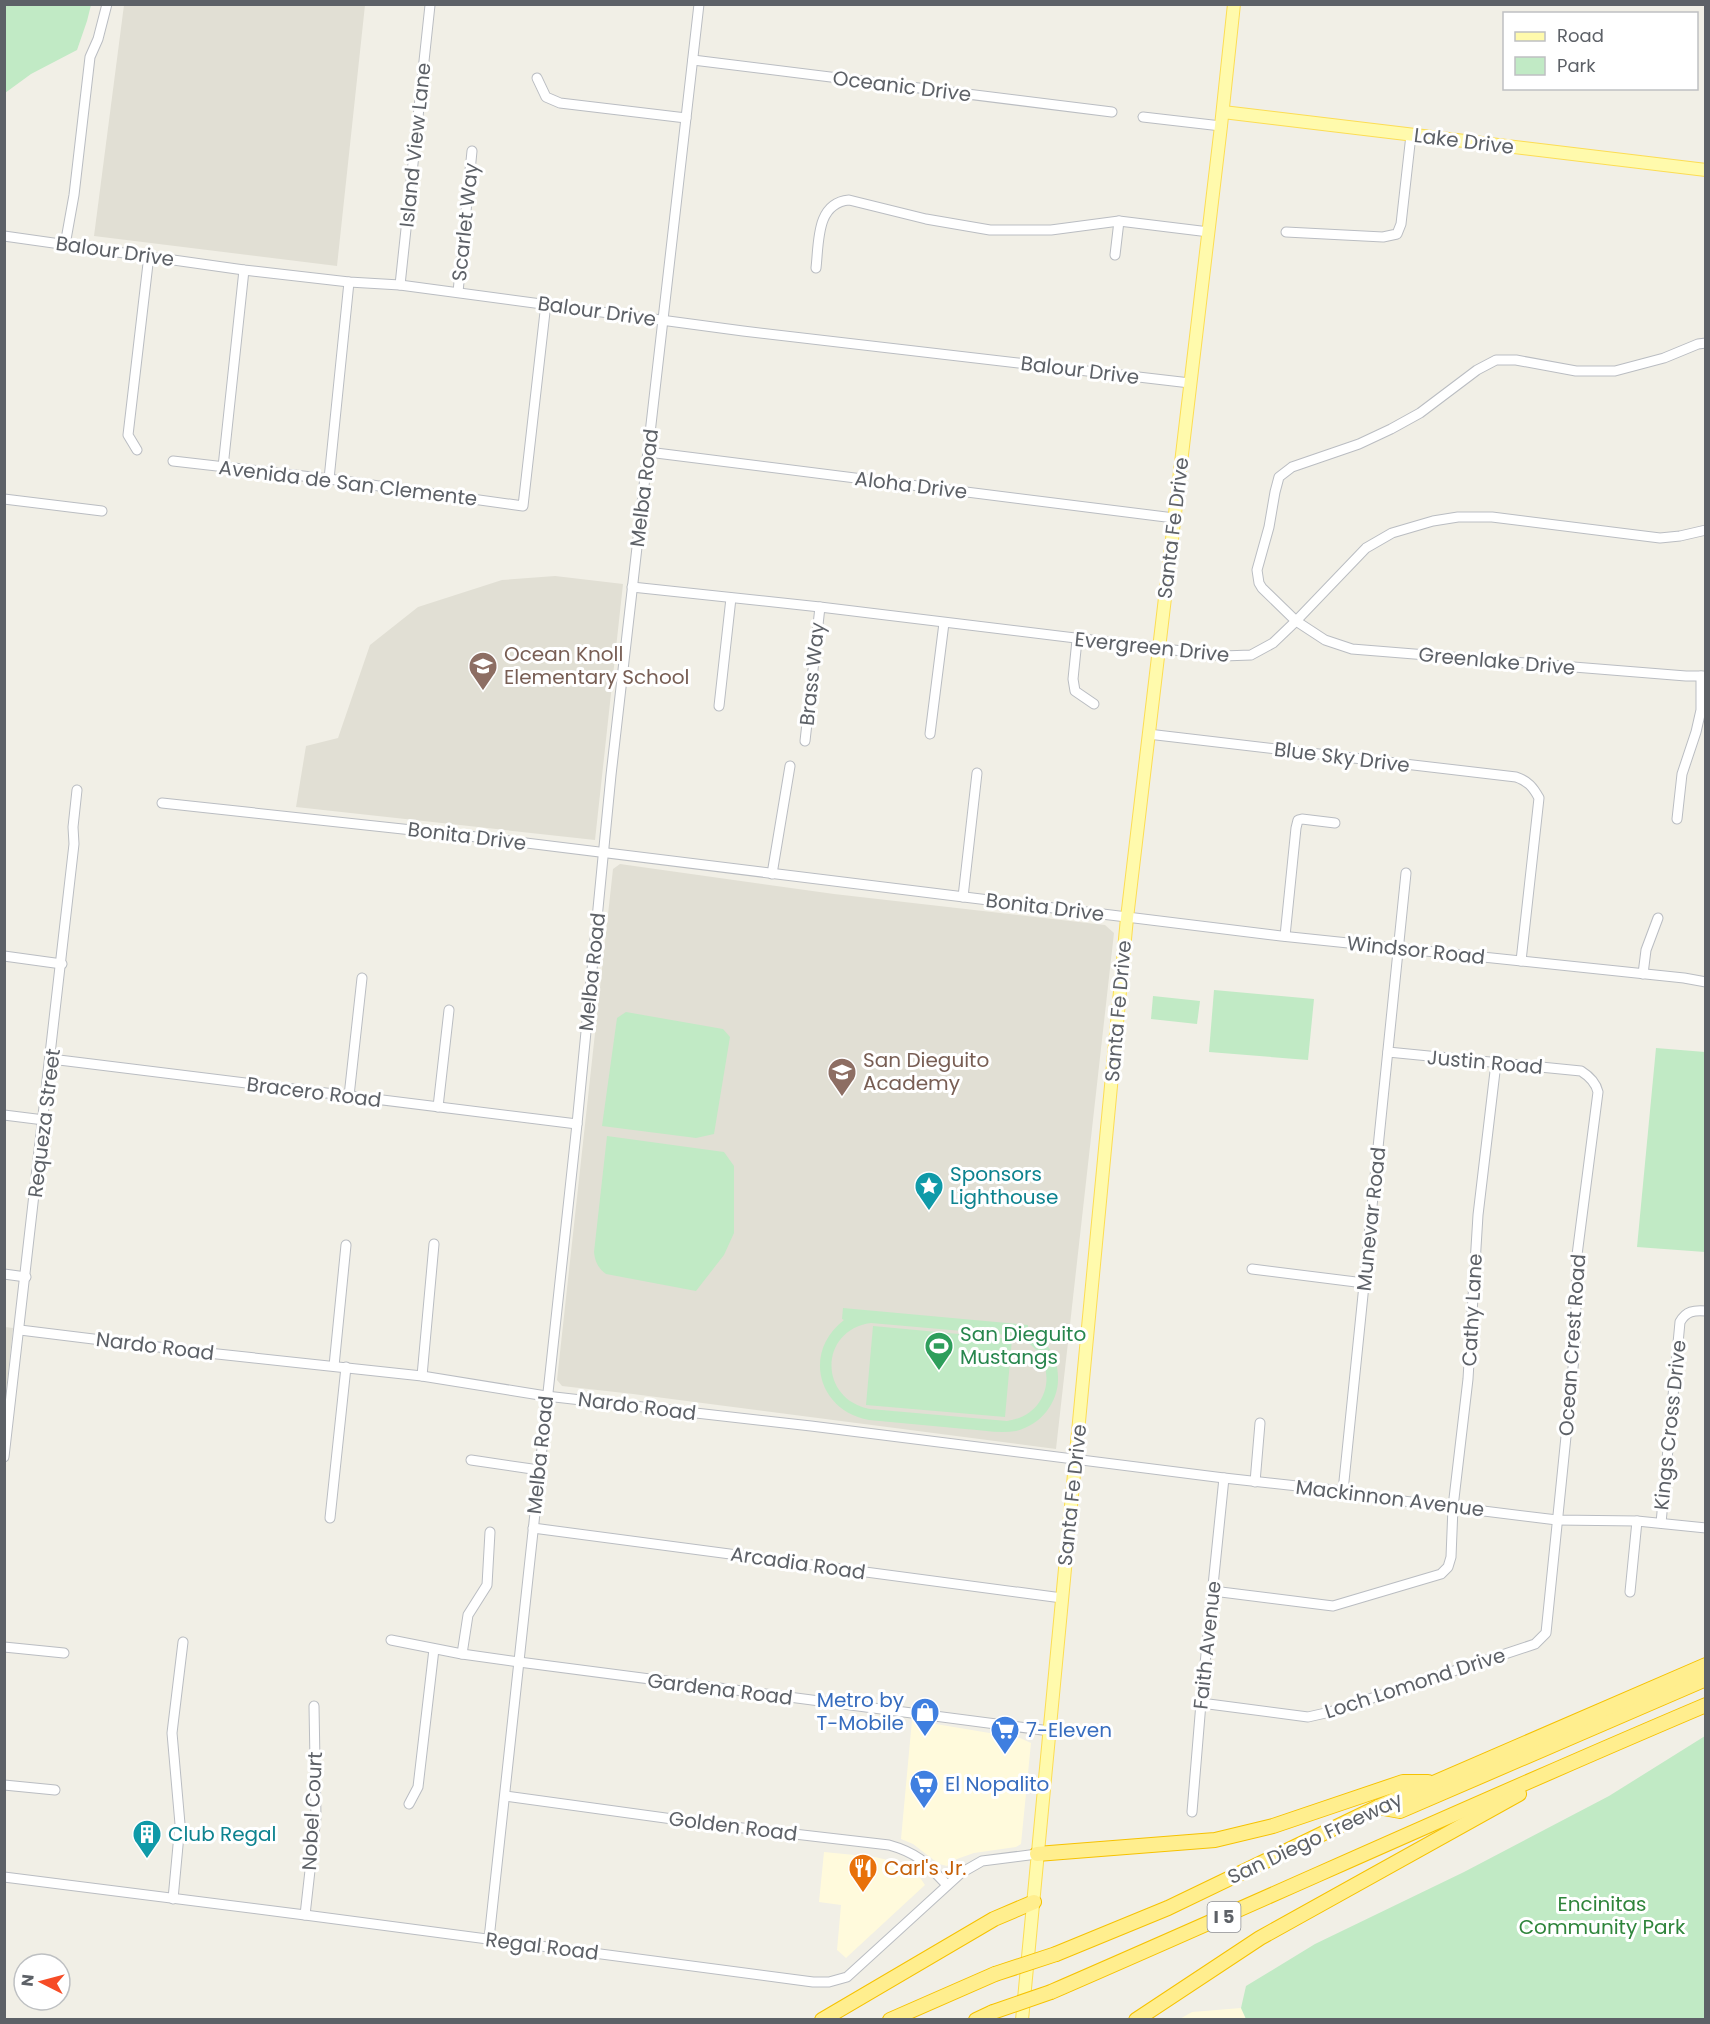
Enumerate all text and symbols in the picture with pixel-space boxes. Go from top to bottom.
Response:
legend [1503,12,1698,90]
text: Road [1557,23,1604,48]
text: Park [1557,53,1596,78]
street label: Island View Lane [392,61,438,229]
street label: Oceanic Drive [831,64,973,108]
street label: Lake Drive [1412,121,1516,161]
street label: Scarlet Way [445,161,485,283]
street label: Balour Drive [54,229,176,273]
street label: Balour Drive [536,289,658,333]
street label: Balour Drive [1019,349,1141,391]
street label: Melba Road [623,427,665,549]
street label: Avenida de San Clemente [217,453,479,513]
street label: Santa Fe Drive [1150,456,1196,600]
street label: Aloha Drive [853,464,969,506]
street label: Brass Way [793,621,831,727]
street label: Evergreen Drive [1073,625,1231,669]
place label: Ocean Knoll Elementary School [504,640,689,691]
street label: Greenlake Drive [1417,640,1577,682]
school or university icon: Ocean Knoll Elementary School [467,650,499,692]
street label: Blue Sky Drive [1273,735,1411,779]
street label: Bonita Drive [406,815,528,857]
street label: Bonita Drive [984,886,1106,928]
street label: Melba Road [572,911,612,1033]
street label: Windsor Road [1346,929,1486,971]
street label: Santa Fe Drive [1098,939,1138,1083]
street label: Justin Road [1426,1043,1544,1081]
place label: San Dieguito Academy [863,1046,989,1097]
street label: Requeza Street [21,1047,67,1199]
school or university icon: San Dieguito Academy [826,1056,858,1098]
street label: Bracero Road [245,1070,383,1114]
street label: Munevar Road [1350,1146,1392,1292]
place label: Sponsors Lighthouse [950,1160,1058,1211]
place icon: Sponsors Lighthouse [913,1170,945,1212]
street label: Cathy Lane [1455,1253,1489,1367]
street label: Ocean Crest Road [1552,1253,1592,1437]
place label: San Dieguito Mustangs [960,1320,1086,1371]
street label: Nardo Road [94,1325,216,1367]
sports icon: San Dieguito Mustangs [923,1330,955,1372]
street label: Kings Cross Drive [1647,1338,1693,1512]
street label: Nardo Road [576,1385,698,1427]
street label: Melba Road [520,1394,560,1516]
street label: Santa Fe Drive [1051,1423,1093,1567]
street label: Mackinnon Avenue [1294,1473,1486,1523]
street label: Arcadia Road [729,1540,867,1586]
street label: Faith Avenue [1186,1579,1228,1711]
street label: Loch Lomond Drive [1321,1641,1509,1725]
street label: Gardena Road [646,1666,794,1712]
place label: Metro by T-Mobile [816,1686,904,1737]
shop icon: Metro by T-Mobile [909,1696,941,1738]
supermarket icon: 7-Eleven [989,1714,1021,1756]
place label: 7-Eleven [1026,1716,1112,1744]
street label: Nobel Court [295,1751,329,1871]
supermarket icon: El Nopalito [908,1768,940,1810]
place label: El Nopalito [945,1770,1049,1798]
street label: San Diego Freeway [1223,1785,1407,1891]
street label: Golden Road [667,1804,799,1848]
building icon: Club Regal [131,1818,163,1860]
place label: Club Regal [168,1820,277,1848]
restaurant icon: Carl's Jr. [847,1852,879,1894]
place label: Carl's Jr. [884,1854,967,1882]
park label: Encinitas Community Park [1519,1890,1686,1941]
road number: I 5 [1208,1902,1240,1932]
street label: Regal Road [484,1925,600,1967]
north arrow [12,1952,72,2012]
text: N [16,1973,40,1988]

